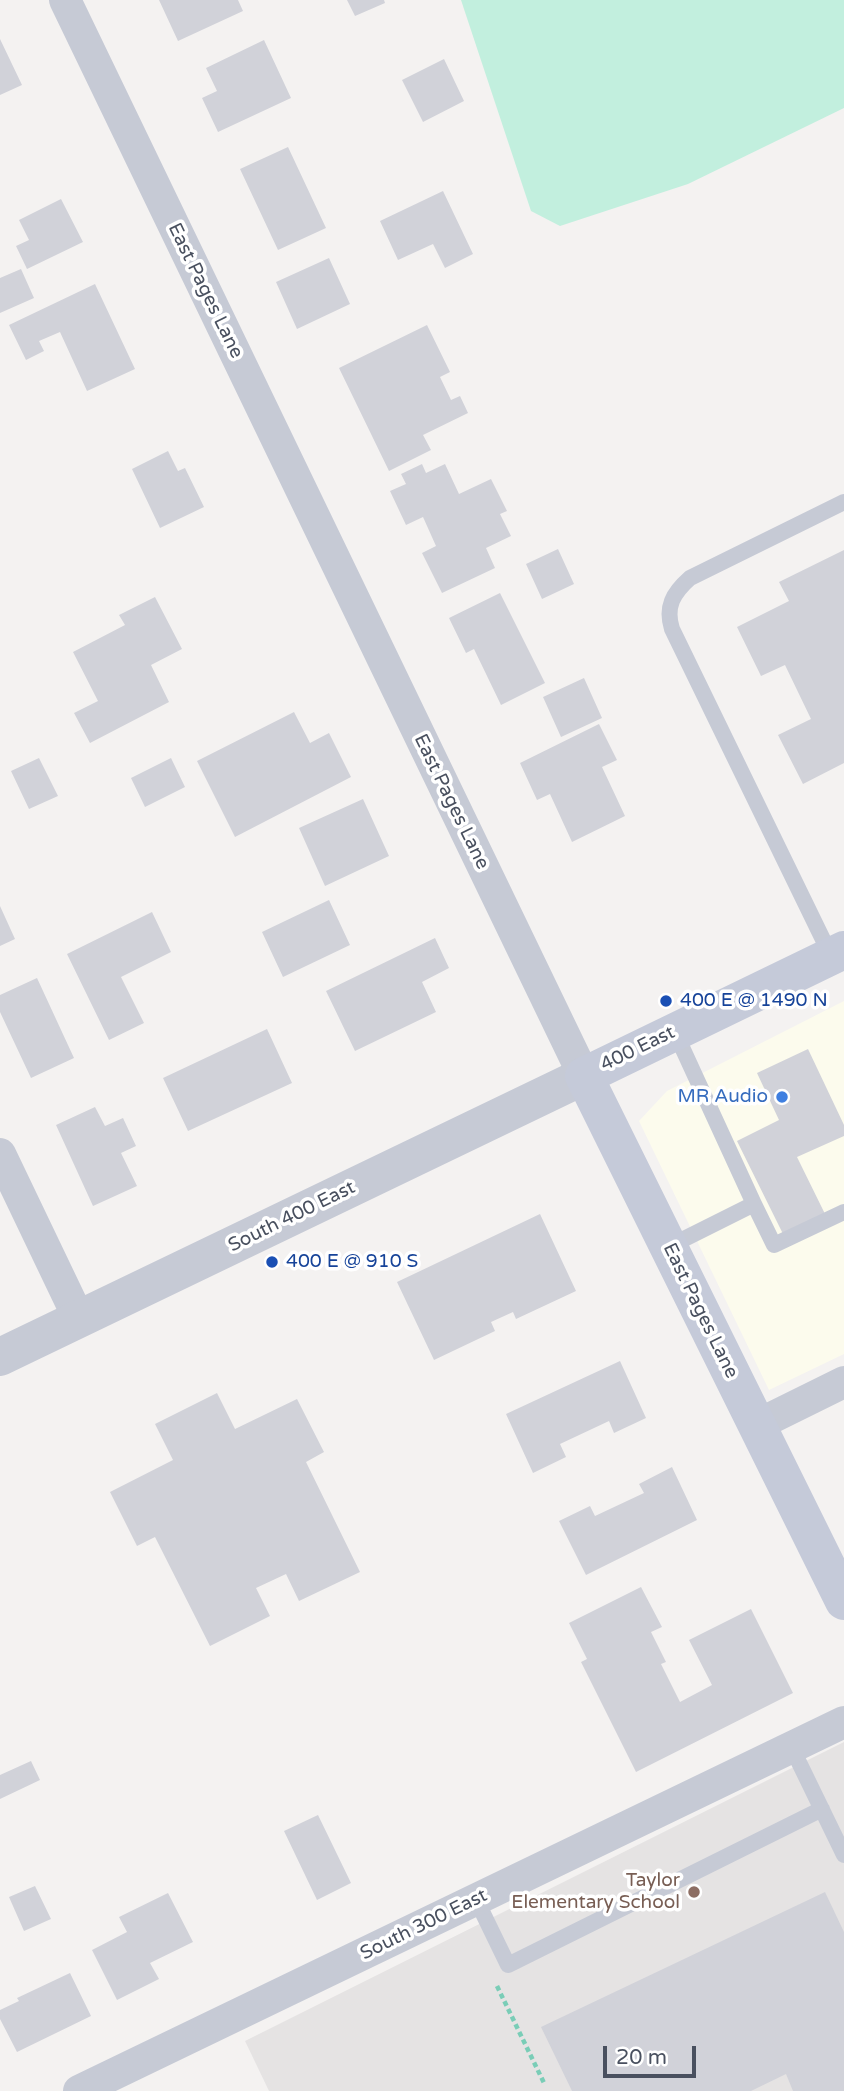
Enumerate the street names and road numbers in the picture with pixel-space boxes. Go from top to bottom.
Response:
street label: East Pages Lane [162,220,248,362]
street label: East Pages Lane [408,731,494,873]
street label: 400 East [597,1021,679,1077]
street label: South 400 East [225,1176,359,1258]
street label: East Pages Lane [657,1240,743,1382]
street label: South 300 East [357,1884,491,1966]

